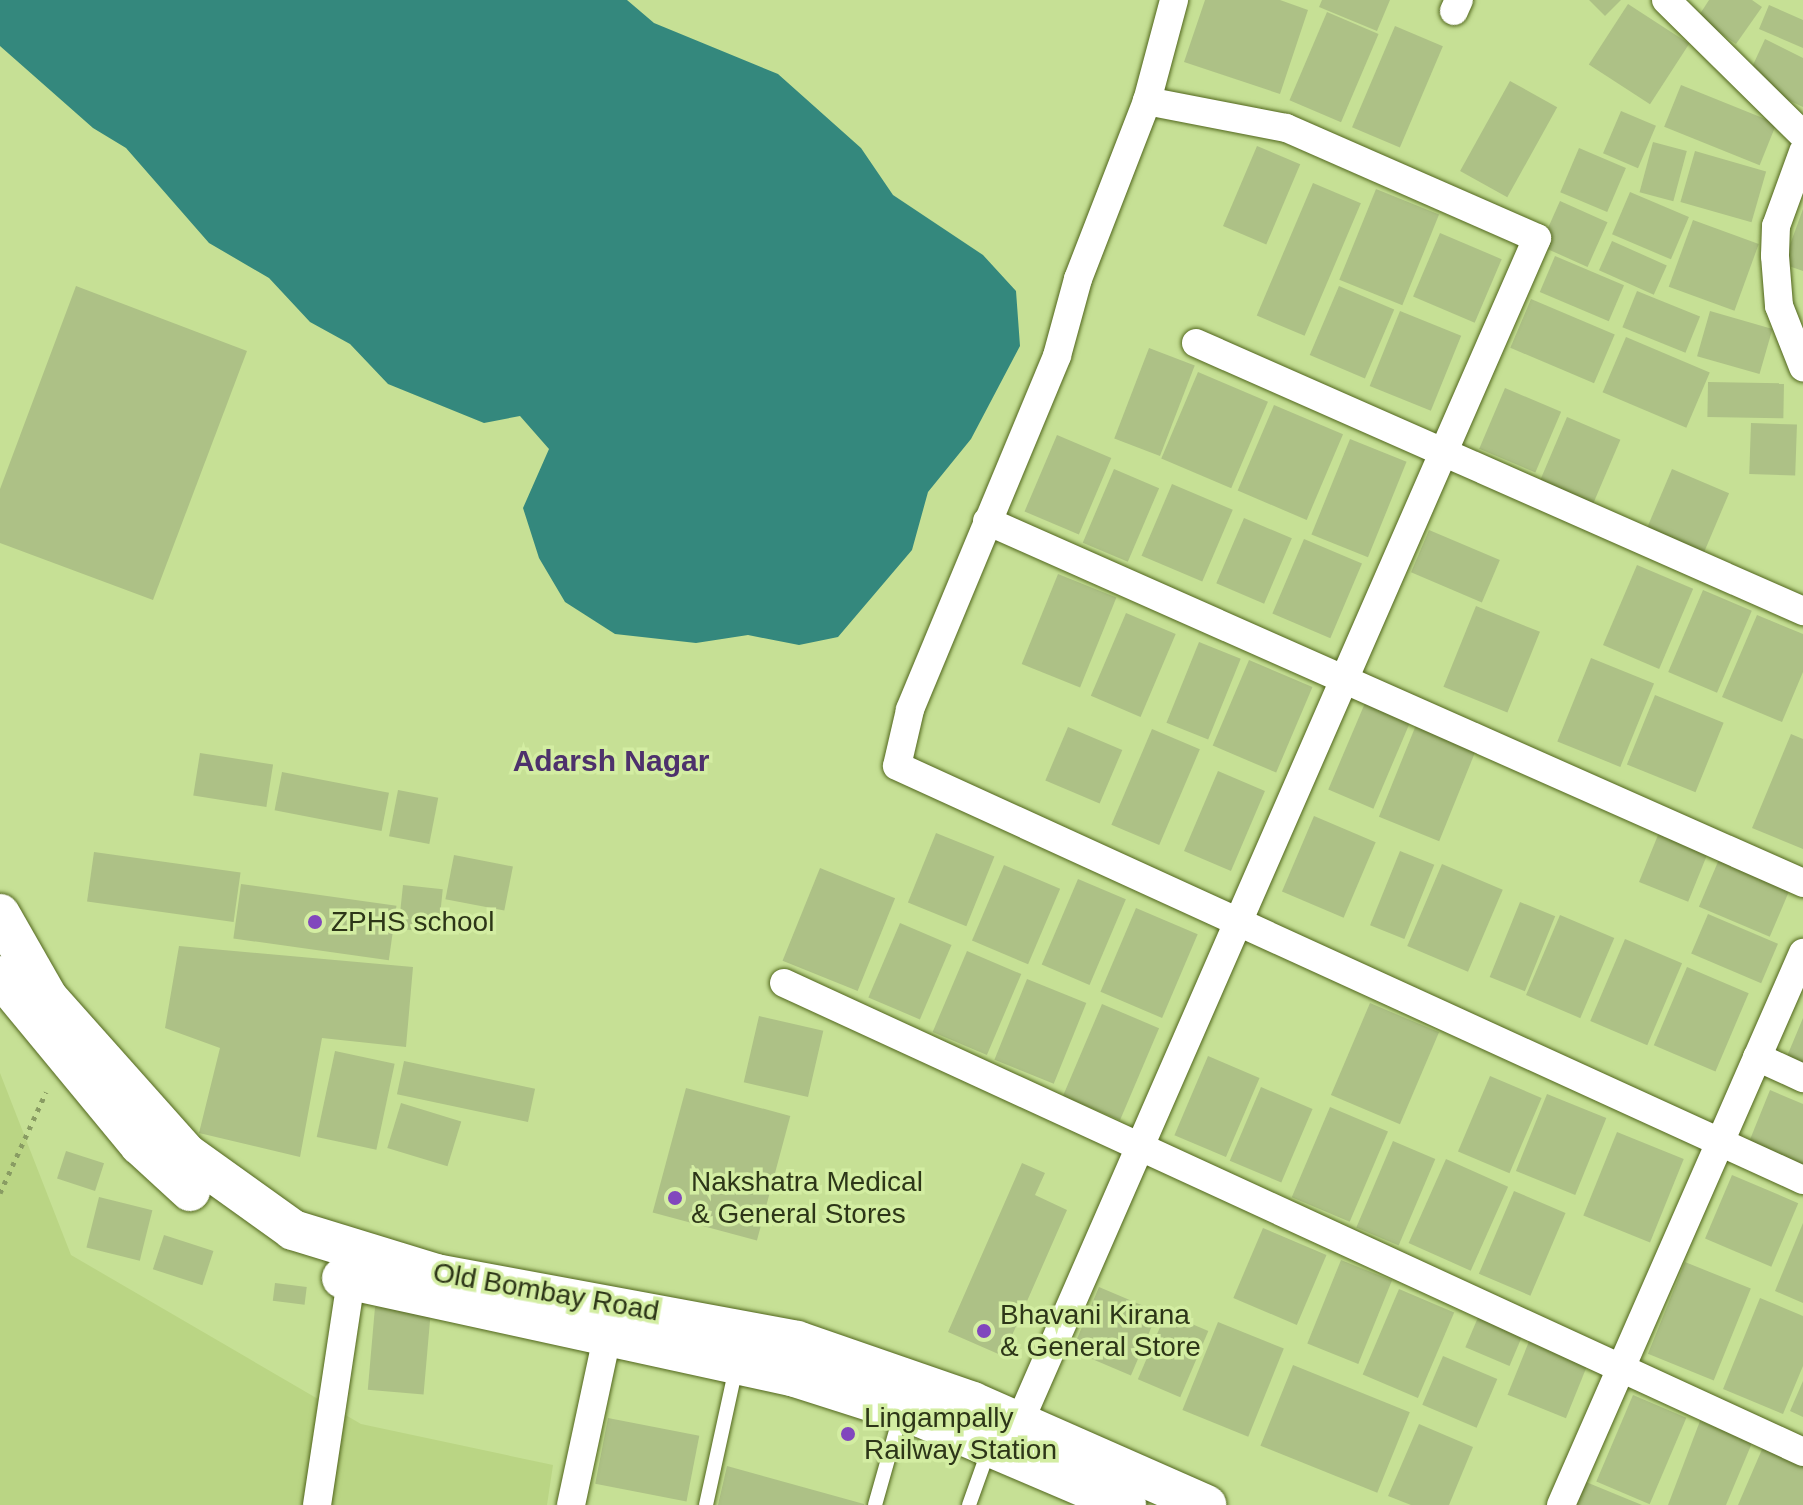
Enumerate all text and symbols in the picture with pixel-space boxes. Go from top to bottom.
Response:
district label: Adarsh Nagar [513,743,709,779]
place label: ZPHS school [331,905,494,939]
marker: ZPHS school [306,913,324,931]
place label: Nakshatra Medical & General Stores [691,1165,923,1231]
marker: Nakshatra Medical & General Stores [666,1189,684,1207]
street label: Old Bombay Road [430,1256,662,1328]
place label: Bhavani Kirana & General Store [1000,1298,1201,1364]
marker: Bhavani Kirana & General Store [975,1322,993,1340]
place label: Lingampally Railway Station [864,1401,1057,1467]
marker: Lingampally Railway Station [839,1425,857,1443]

